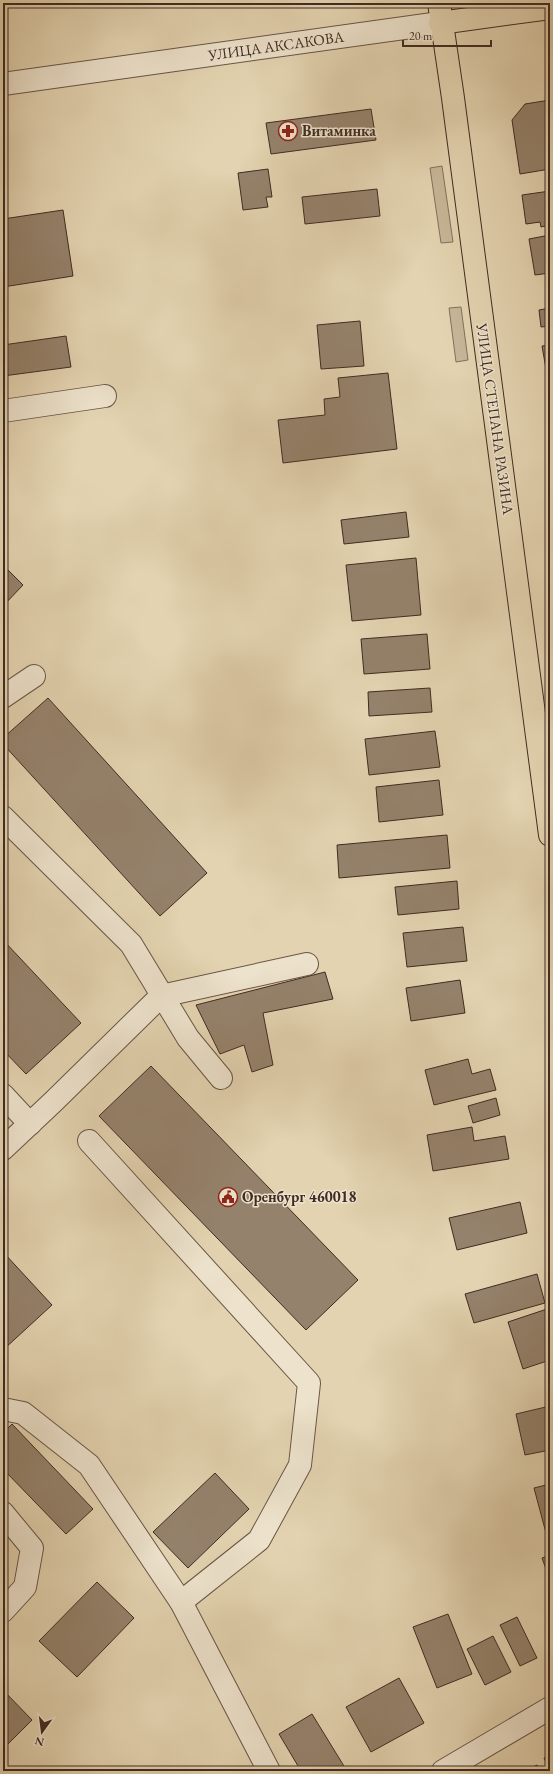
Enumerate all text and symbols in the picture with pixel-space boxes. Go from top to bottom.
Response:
scale bar [403,22,491,48]
street label: УЛИЦА АКСАКОВА [206,26,346,65]
text: 20 m [409,28,433,44]
pharmacy icon: Витаминка [277,120,299,142]
place label: Витаминка [302,121,376,140]
street label: УЛИЦА СТЕПАНА РАЗИНА [472,321,518,517]
public building icon: Оренбург 460018 [217,1186,239,1208]
place label: Оренбург 460018 [242,1187,357,1206]
north arrow [22,1712,62,1752]
text: N [33,1734,46,1750]

